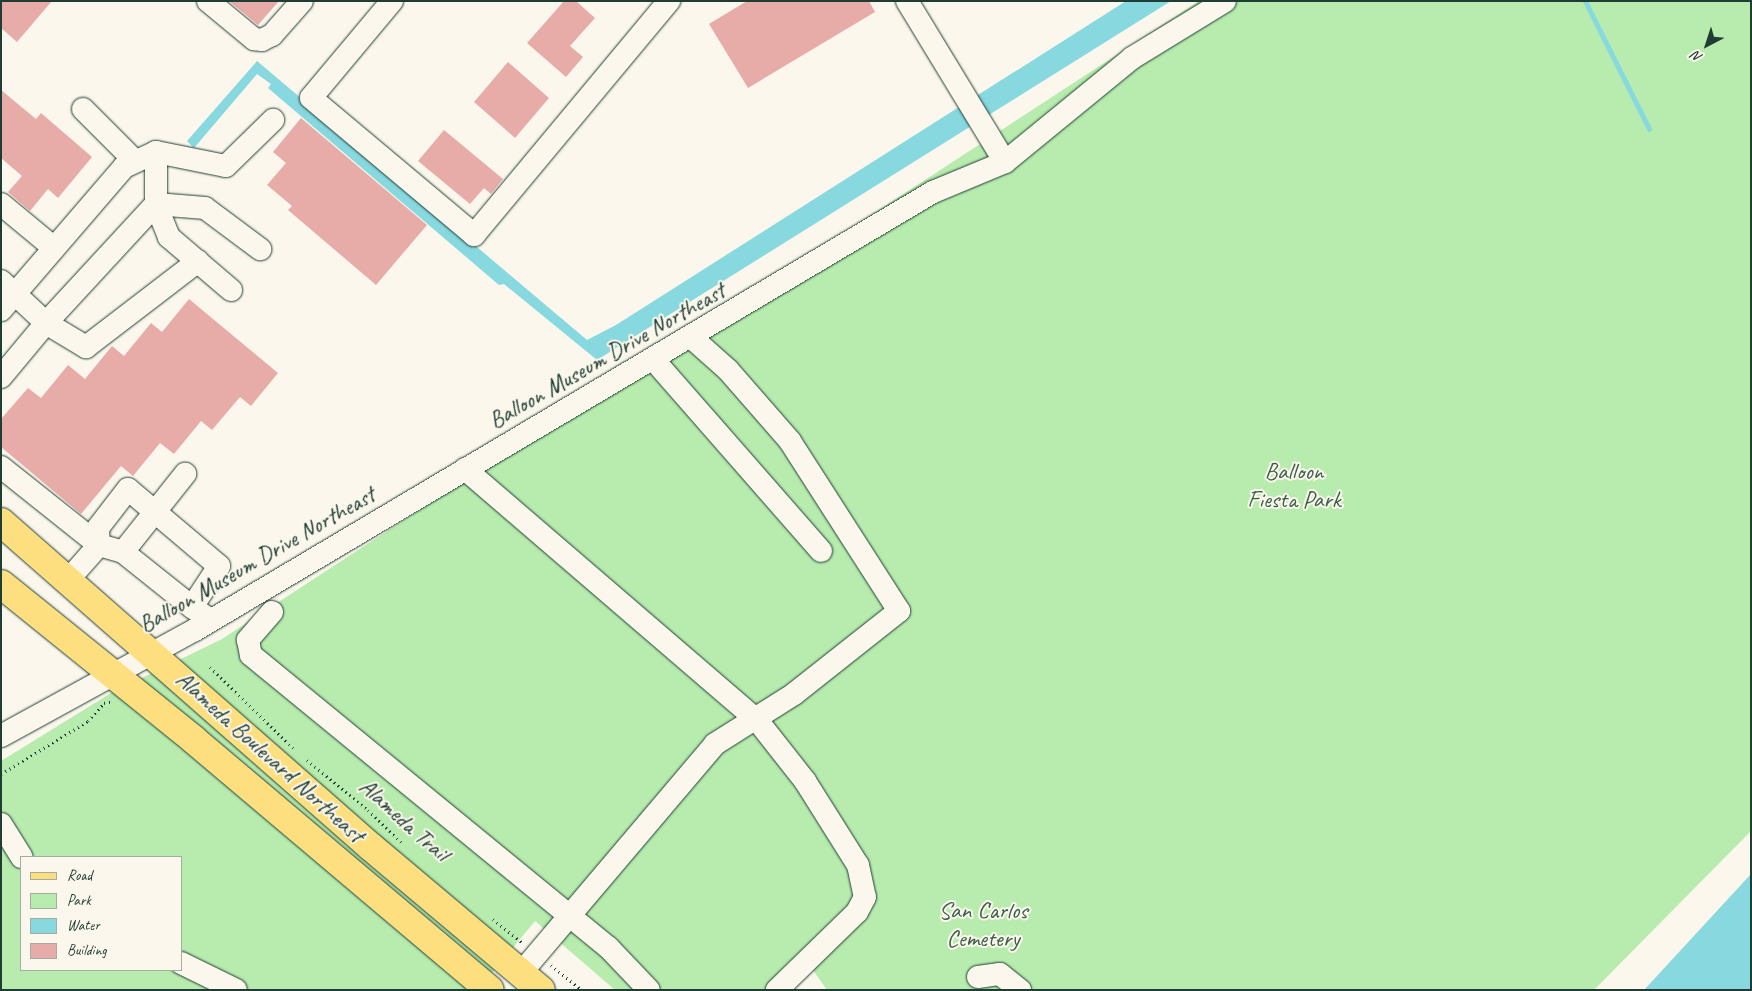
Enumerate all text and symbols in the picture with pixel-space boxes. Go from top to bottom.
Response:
north arrow [1682,20,1732,70]
text: N [1688,48,1706,66]
street label: Balloon Museum Drive Northeast [483,276,731,436]
park label: Balloon Fiesta Park [1247,458,1341,514]
street label: Balloon Museum Drive Northeast [133,480,381,640]
street label: Alameda Boulevard Northeast [170,665,370,849]
street label: Alameda Trail [353,772,455,868]
legend [20,856,182,971]
text: Road [67,866,92,885]
text: Park [67,891,91,910]
park label: San Carlos Cemetery [938,897,1028,953]
text: Water [67,916,100,935]
text: Building [67,941,106,960]

